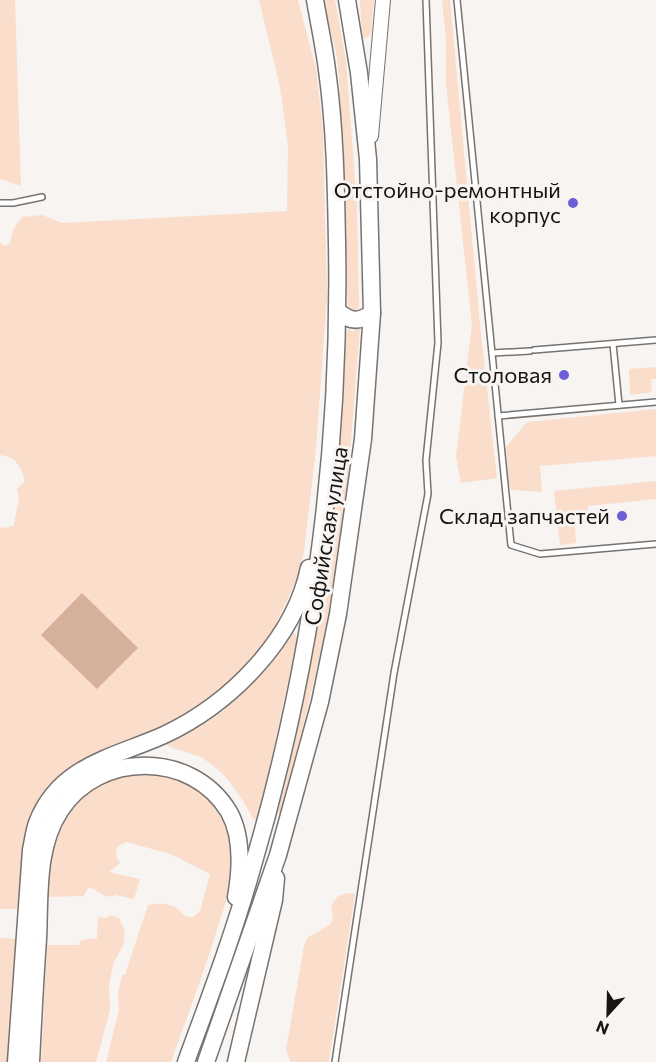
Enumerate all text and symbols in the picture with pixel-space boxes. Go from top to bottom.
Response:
place label: Отстойно-ремонтный корпус [334,176,561,228]
marker: Отстойно-ремонтный корпус [566,196,580,210]
place label: Столовая [454,361,552,388]
marker: Столовая [557,368,571,382]
street label: Софийская улица [298,445,353,627]
place label: Склад запчастей [439,502,610,529]
marker: Склад запчастей [615,509,629,523]
north arrow [578,984,638,1044]
text: N [593,1017,611,1039]

